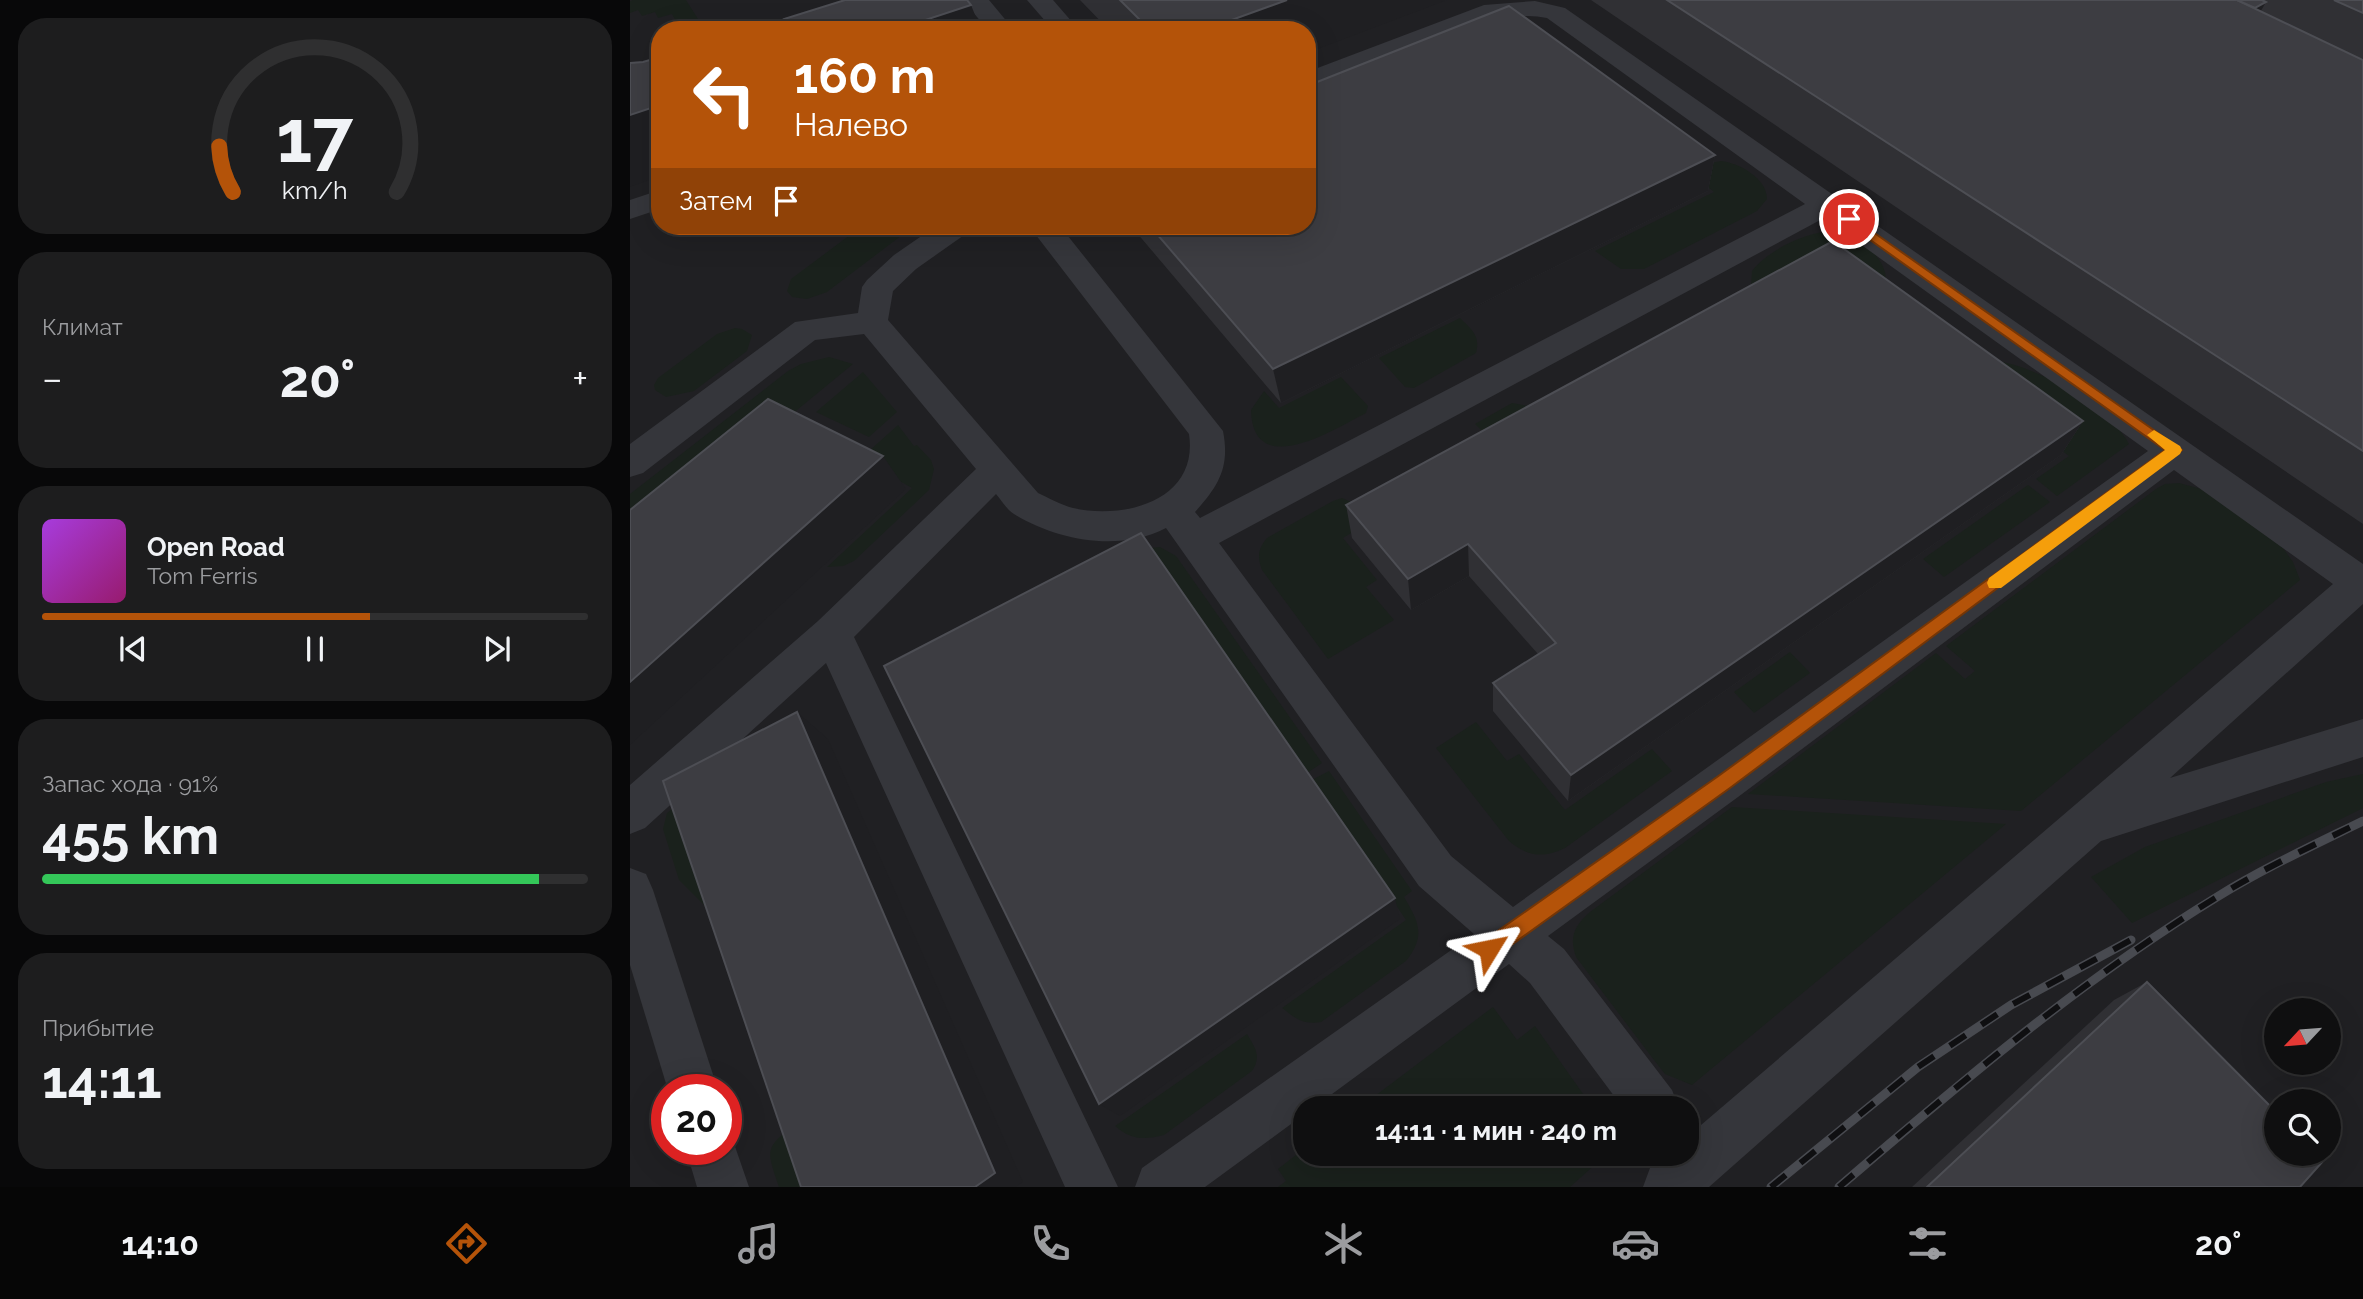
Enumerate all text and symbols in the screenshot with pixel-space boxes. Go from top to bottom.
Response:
text: 160 m [794,47,935,104]
icon: left [679,49,770,140]
text: 17 [277,94,354,179]
text: Налево [794,106,908,143]
text: km/h [282,175,348,205]
icon: arrive [767,182,805,220]
text: Затем [679,186,753,216]
pin [1819,189,1879,249]
icon: arrive [1830,200,1868,238]
text: Климат [42,313,123,340]
text: 20° [280,348,355,409]
text: − [42,356,62,401]
text: + [572,356,588,401]
text: Open Road [147,532,285,562]
text: Tom Ferris [147,562,258,589]
icon: previous [114,630,152,668]
icon: pause [296,630,334,668]
icon: next [478,630,516,668]
text: Запас хода · 91% [42,770,218,797]
text: 455 km [42,805,219,866]
position arrow [1452,912,1526,986]
north arrow [2264,998,2342,1074]
map controls [2264,998,2341,1166]
text: Прибытие [42,1014,154,1041]
text: 14:11 [42,1049,162,1110]
speed limit sign: 20 [651,1074,742,1165]
button: search [2264,1089,2341,1166]
text: 14:11 · 1 мин · 240 m [1375,1116,1617,1146]
icon: directions [442,1219,491,1268]
icon: music [734,1219,783,1268]
icon: phone [1026,1219,1075,1268]
icon: climate [1319,1219,1368,1268]
icon: car [1611,1219,1660,1268]
icon: filters [1903,1219,1952,1268]
text: 14:10 [122,1225,199,1262]
text: 20° [2195,1225,2241,1262]

